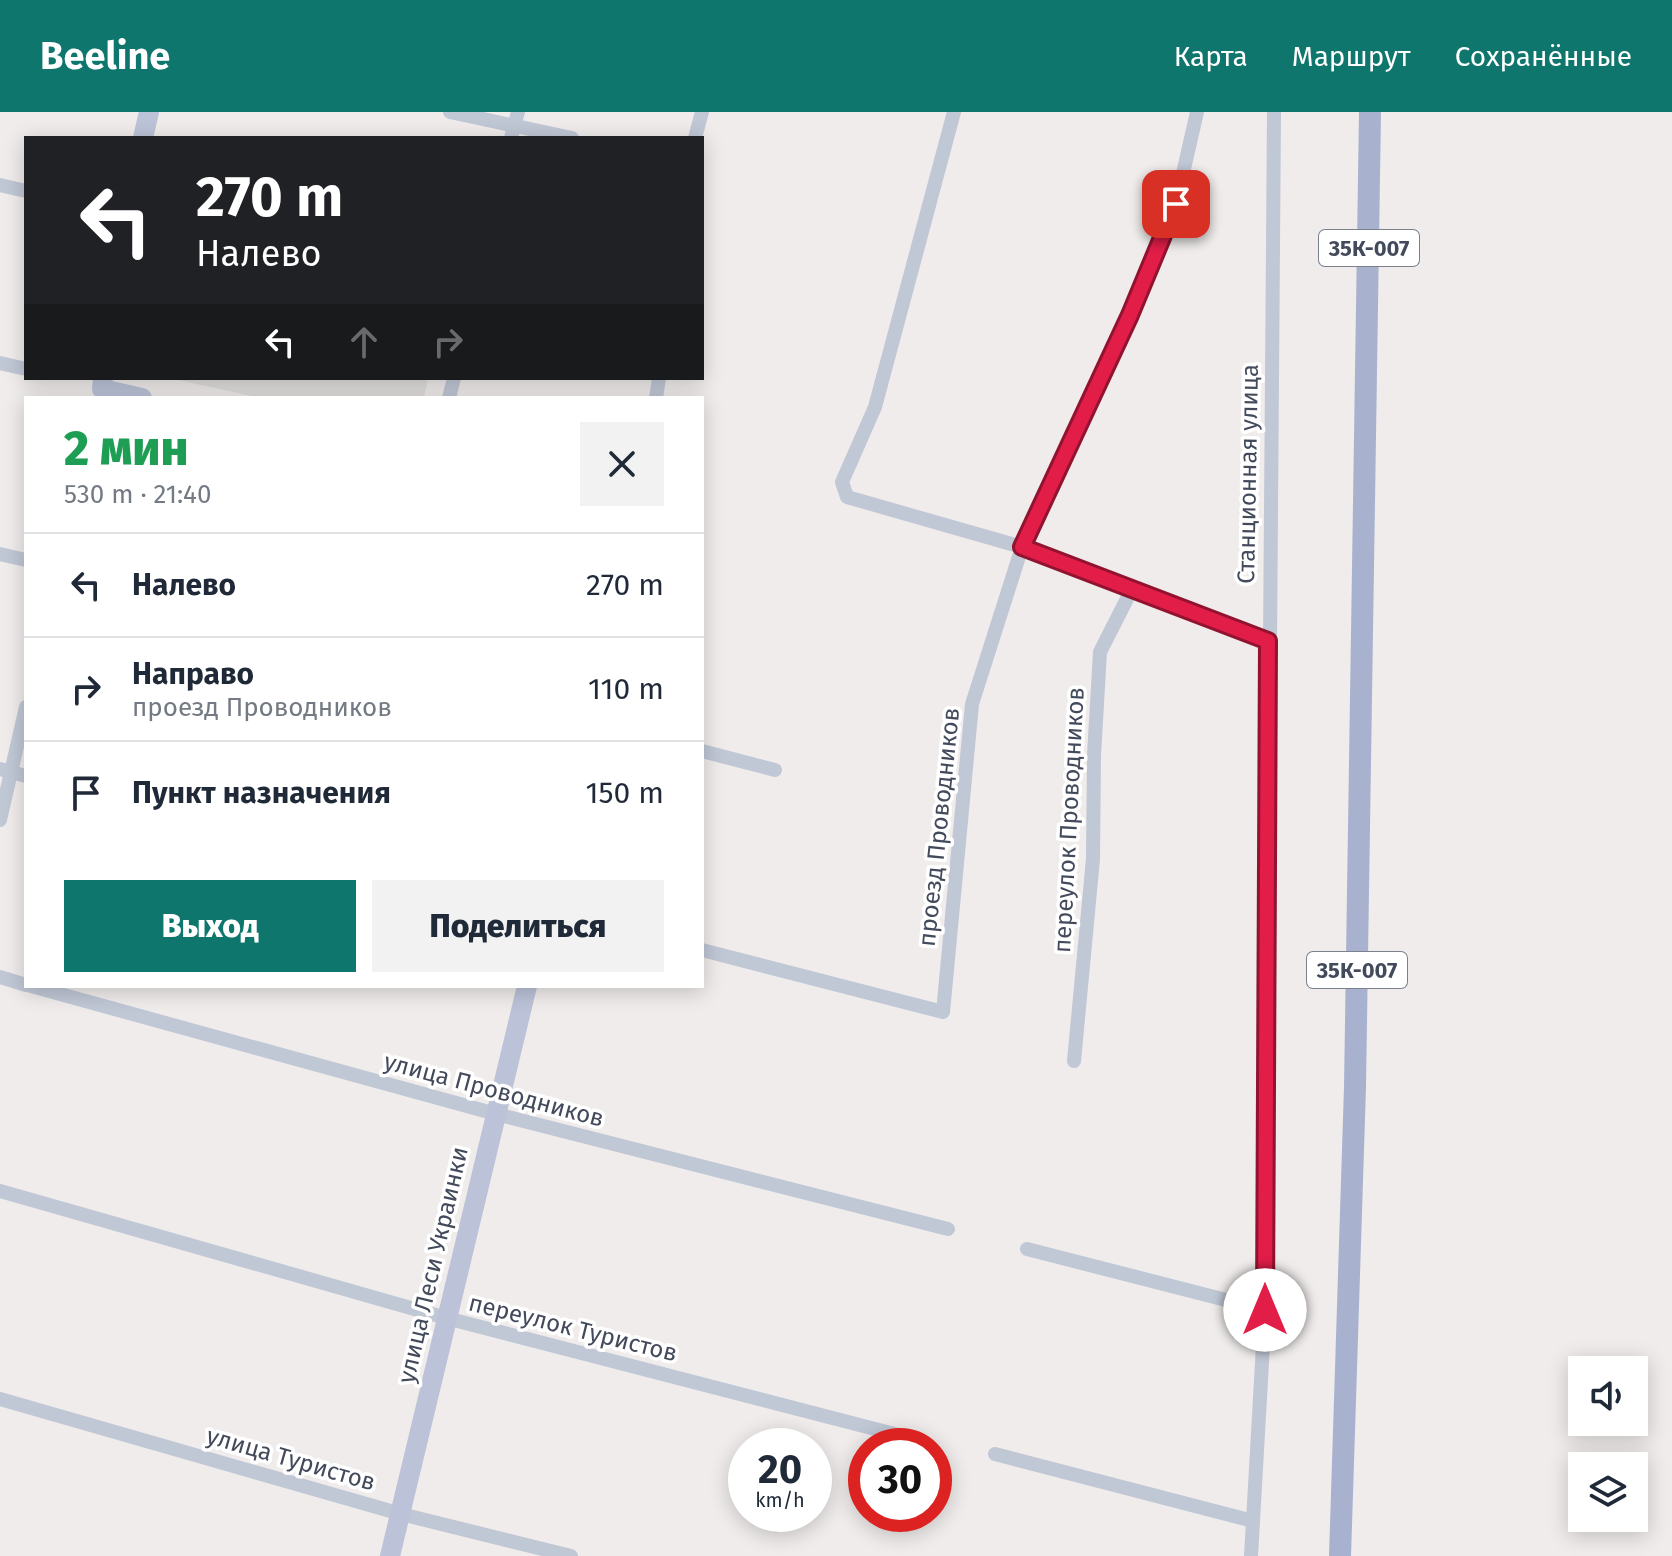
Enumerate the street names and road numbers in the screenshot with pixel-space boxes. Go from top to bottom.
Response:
road number: 35К-007 [1319,230,1419,266]
street label: Станционная улица [1232,364,1264,584]
street label: переулок Проводников [1048,686,1090,954]
street label: проезд Проводников [913,706,965,948]
road number: 35К-007 [1307,952,1407,988]
street label: улица Проводников [381,1047,607,1133]
street label: улица Леси Украинки [392,1144,474,1386]
street label: переулок Туристов [466,1289,680,1367]
street label: улица Туристов [203,1422,379,1496]

